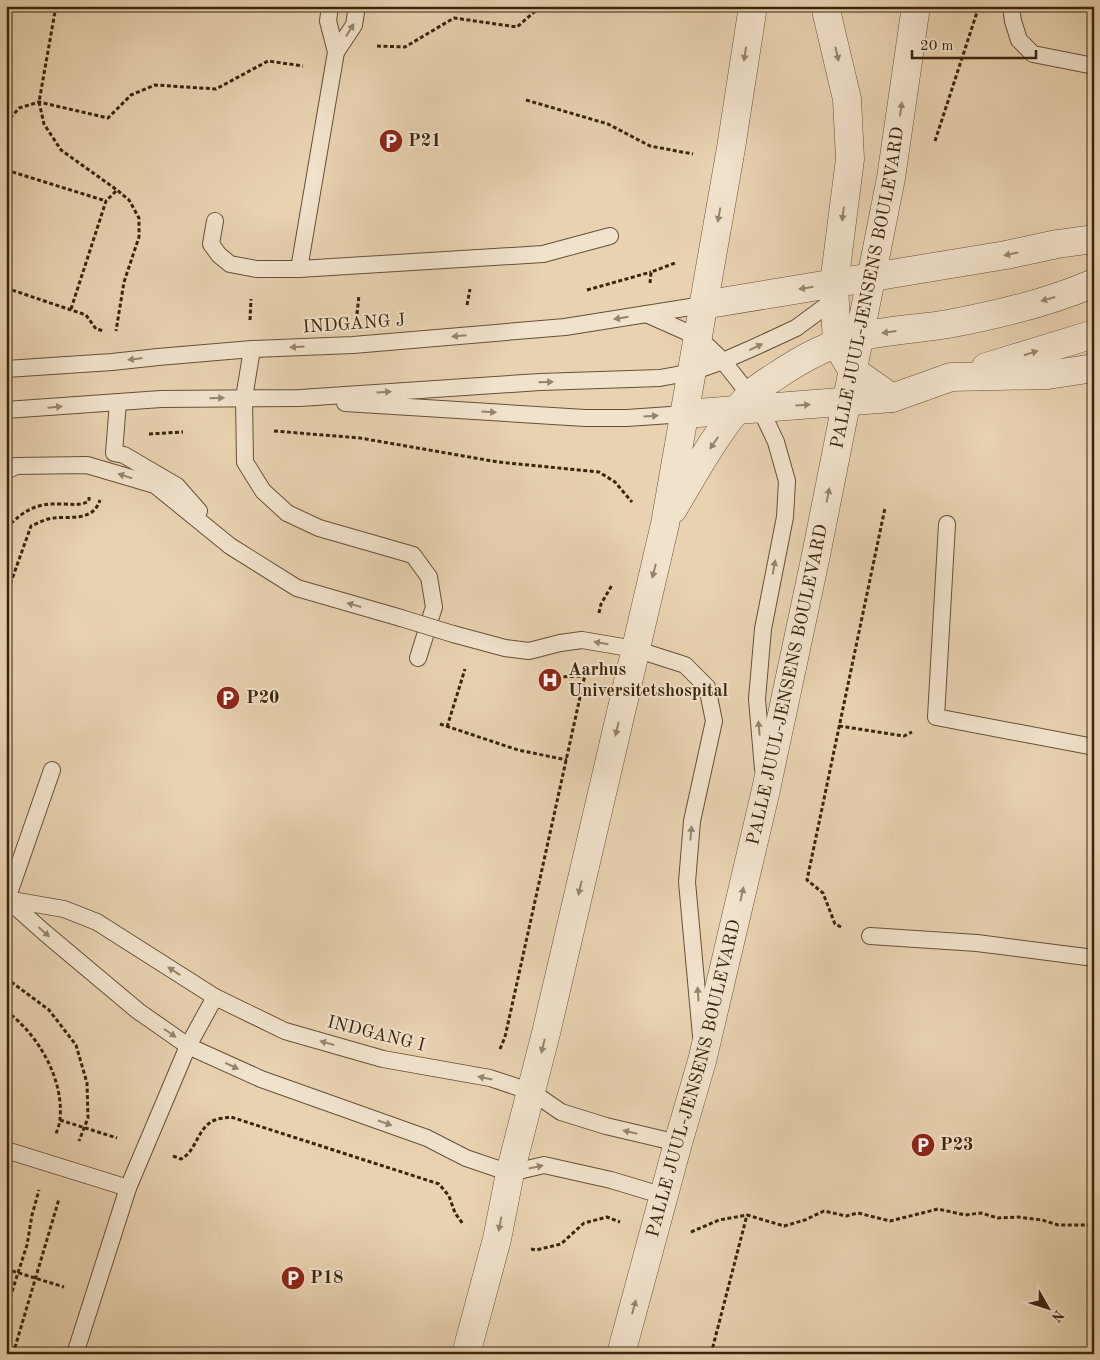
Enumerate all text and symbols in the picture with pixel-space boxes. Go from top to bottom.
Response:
one-way arrow [345,24,354,37]
scale bar [912,28,1036,60]
text: 20 m [920,39,954,54]
one-way arrow [833,46,841,61]
one-way arrow [741,47,749,63]
one-way arrow [897,100,905,116]
street label: PALLE JUUL-JENSENS BOULEVARD [828,126,907,450]
parking icon: P21 [378,128,404,154]
place label: P21 [408,132,442,150]
one-way arrow [715,207,723,223]
one-way arrow [838,207,846,223]
one-way arrow [1004,250,1019,258]
one-way arrow [797,285,813,293]
one-way arrow [1040,296,1055,304]
street label: INDGANG J [302,311,406,337]
one-way arrow [612,315,628,323]
one-way arrow [881,329,897,337]
one-way arrow [451,333,467,341]
one-way arrow [748,342,763,351]
one-way arrow [289,344,305,352]
one-way arrow [1024,348,1039,356]
one-way arrow [127,355,143,363]
one-way arrow [538,378,554,386]
one-way arrow [376,388,392,396]
one-way arrow [209,394,225,402]
one-way arrow [795,400,811,408]
one-way arrow [47,402,63,410]
one-way arrow [481,409,497,417]
one-way arrow [644,412,660,420]
one-way arrow [709,436,719,450]
one-way arrow [117,471,132,479]
one-way arrow [824,487,832,502]
street label: PALLE JUUL-JENSENS BOULEVARD [744,523,831,847]
one-way arrow [771,558,779,574]
one-way arrow [650,564,658,579]
one-way arrow [347,600,362,608]
one-way arrow [592,638,608,646]
place label: Aarhus Universitetshospital [568,661,729,700]
hospital icon: Aarhus Universitetshospital [537,667,563,693]
parking icon: P20 [215,685,241,711]
place label: P20 [246,689,280,707]
one-way arrow [755,719,763,735]
one-way arrow [612,722,620,738]
one-way arrow [688,824,696,840]
one-way arrow [576,880,584,895]
one-way arrow [738,886,746,901]
street label: PALLE JUUL-JENSENS BOULEVARD [644,918,744,1239]
one-way arrow [37,926,49,938]
one-way arrow [168,967,181,976]
one-way arrow [693,986,701,1002]
street label: INDGANG I [325,1013,427,1055]
one-way arrow [163,1028,177,1038]
one-way arrow [539,1038,547,1053]
one-way arrow [319,1039,334,1047]
one-way arrow [225,1062,239,1070]
one-way arrow [477,1073,493,1081]
one-way arrow [377,1120,392,1127]
one-way arrow [623,1128,638,1136]
parking icon: P23 [910,1132,936,1158]
place label: P23 [940,1136,974,1154]
one-way arrow [529,1163,544,1171]
one-way arrow [495,1217,503,1233]
parking icon: P18 [280,1265,306,1291]
place label: P18 [310,1269,344,1287]
north arrow [1022,1282,1072,1332]
one-way arrow [630,1299,638,1314]
text: N [1048,1307,1066,1324]

